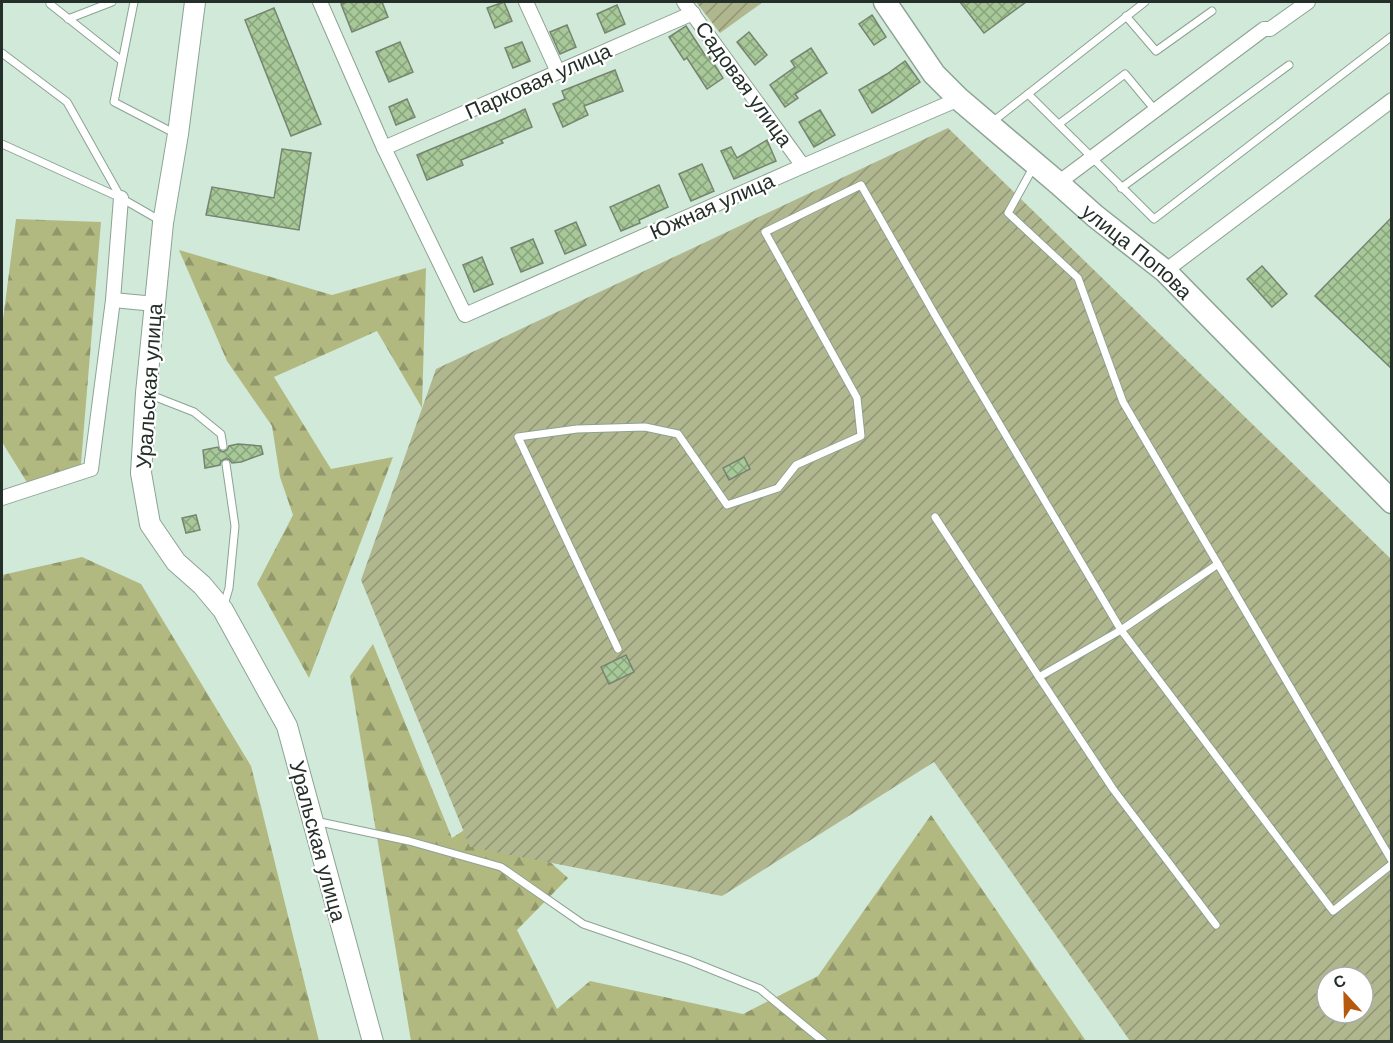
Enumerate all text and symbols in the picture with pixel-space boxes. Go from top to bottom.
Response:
street label: Садовая улица [691,17,797,151]
street label: Парковая улица [462,38,615,123]
street label: Южная улица [646,168,778,244]
street label: улица Попова [1078,199,1197,304]
street label: Уральская улица [132,302,166,469]
street label: Уральская улица [285,758,351,924]
north arrow [1315,965,1375,1025]
text: С [1331,971,1349,992]

